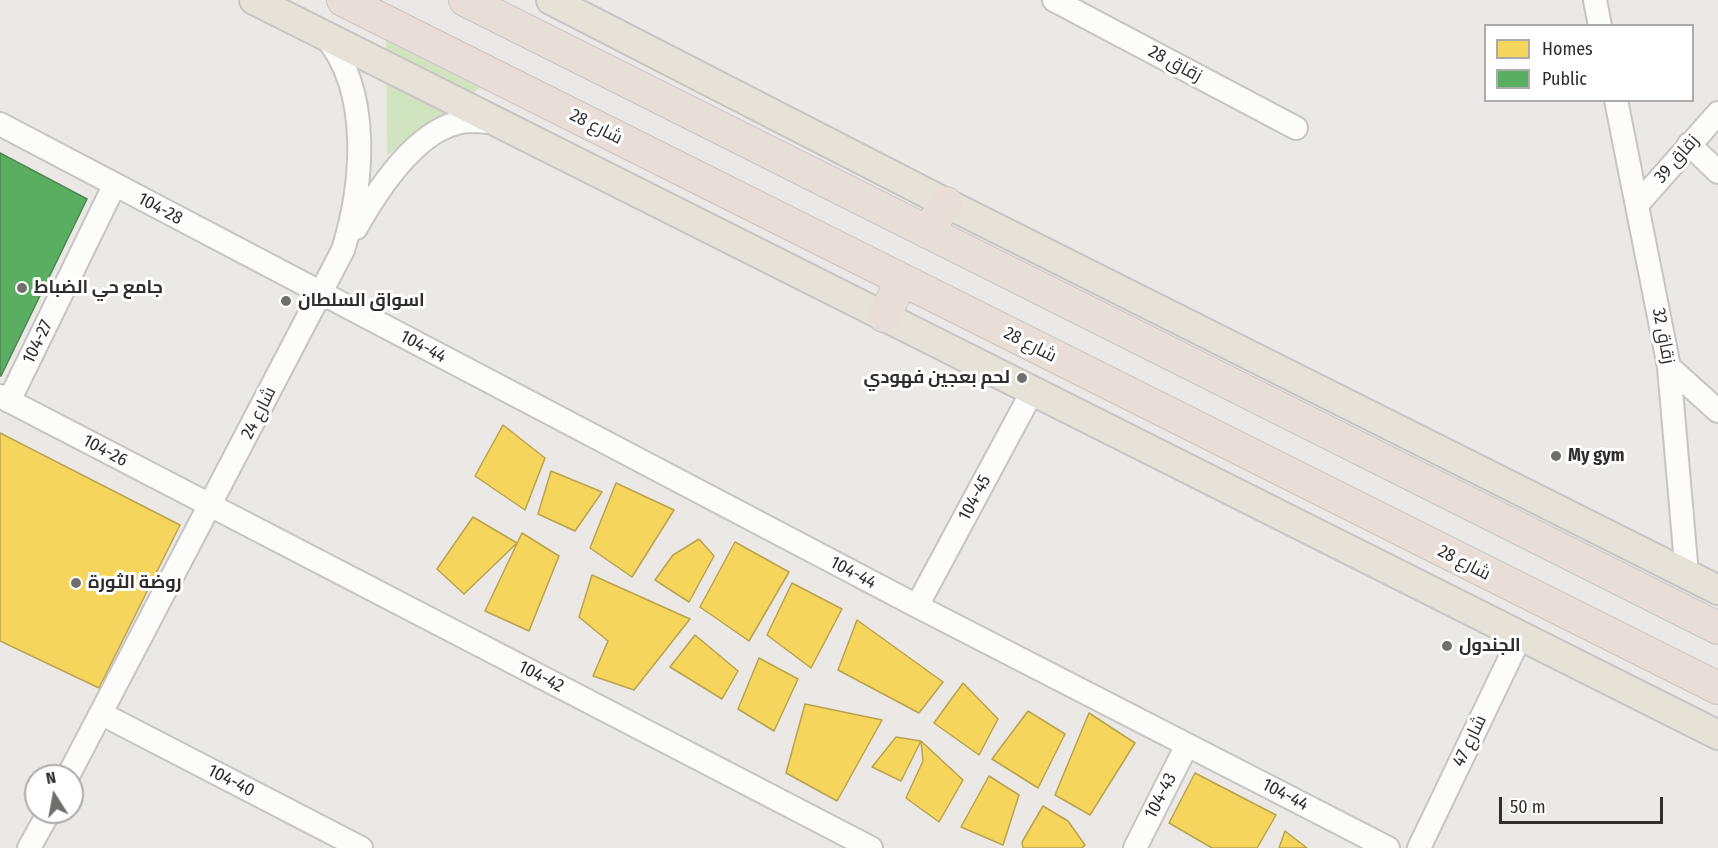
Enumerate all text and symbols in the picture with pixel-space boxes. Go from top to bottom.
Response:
legend [1484,24,1694,102]
text: Homes [1542,38,1593,60]
street label: زقاق 28 [1144,41,1206,87]
text: Public [1542,68,1587,90]
street label: شارع 28 [566,105,626,149]
street label: زقاق 39 [1650,130,1704,188]
street label: 104-28 [134,188,186,230]
place label: جامع حي الضباط [34,277,163,299]
marker: جامع حي الضباط [15,281,29,295]
place label: اسواق السلطان [298,290,425,312]
marker: اسواق السلطان [279,294,293,308]
street label: زقاق 32 [1647,306,1679,366]
street label: 104-27 [18,317,58,367]
street label: شارع 28 [1000,323,1060,367]
street label: 104-44 [396,326,450,368]
place label: لحم بعجين فهودي [863,367,1010,389]
marker: لحم بعجين فهودي [1015,371,1029,385]
street label: شارع 24 [237,383,281,443]
street label: 104-26 [79,430,131,472]
place label: My gym [1568,445,1625,467]
marker: My gym [1549,449,1563,463]
street label: 104-45 [954,472,996,524]
street label: شارع 28 [1434,541,1494,585]
street label: 104-44 [826,552,880,594]
place label: روضة الثورة [88,572,182,594]
marker: روضة الثورة [69,576,83,590]
place label: الجندول [1459,635,1521,657]
marker: الجندول [1440,639,1454,653]
street label: 104-42 [515,656,567,698]
street label: شارع 47 [1448,712,1492,770]
street label: 104-40 [204,760,258,802]
north arrow [24,764,84,824]
text: N [44,768,57,788]
street label: 104-43 [1140,770,1182,822]
street label: 104-44 [1258,774,1312,816]
scale bar [1502,785,1666,823]
text: 50 m [1510,796,1546,818]

